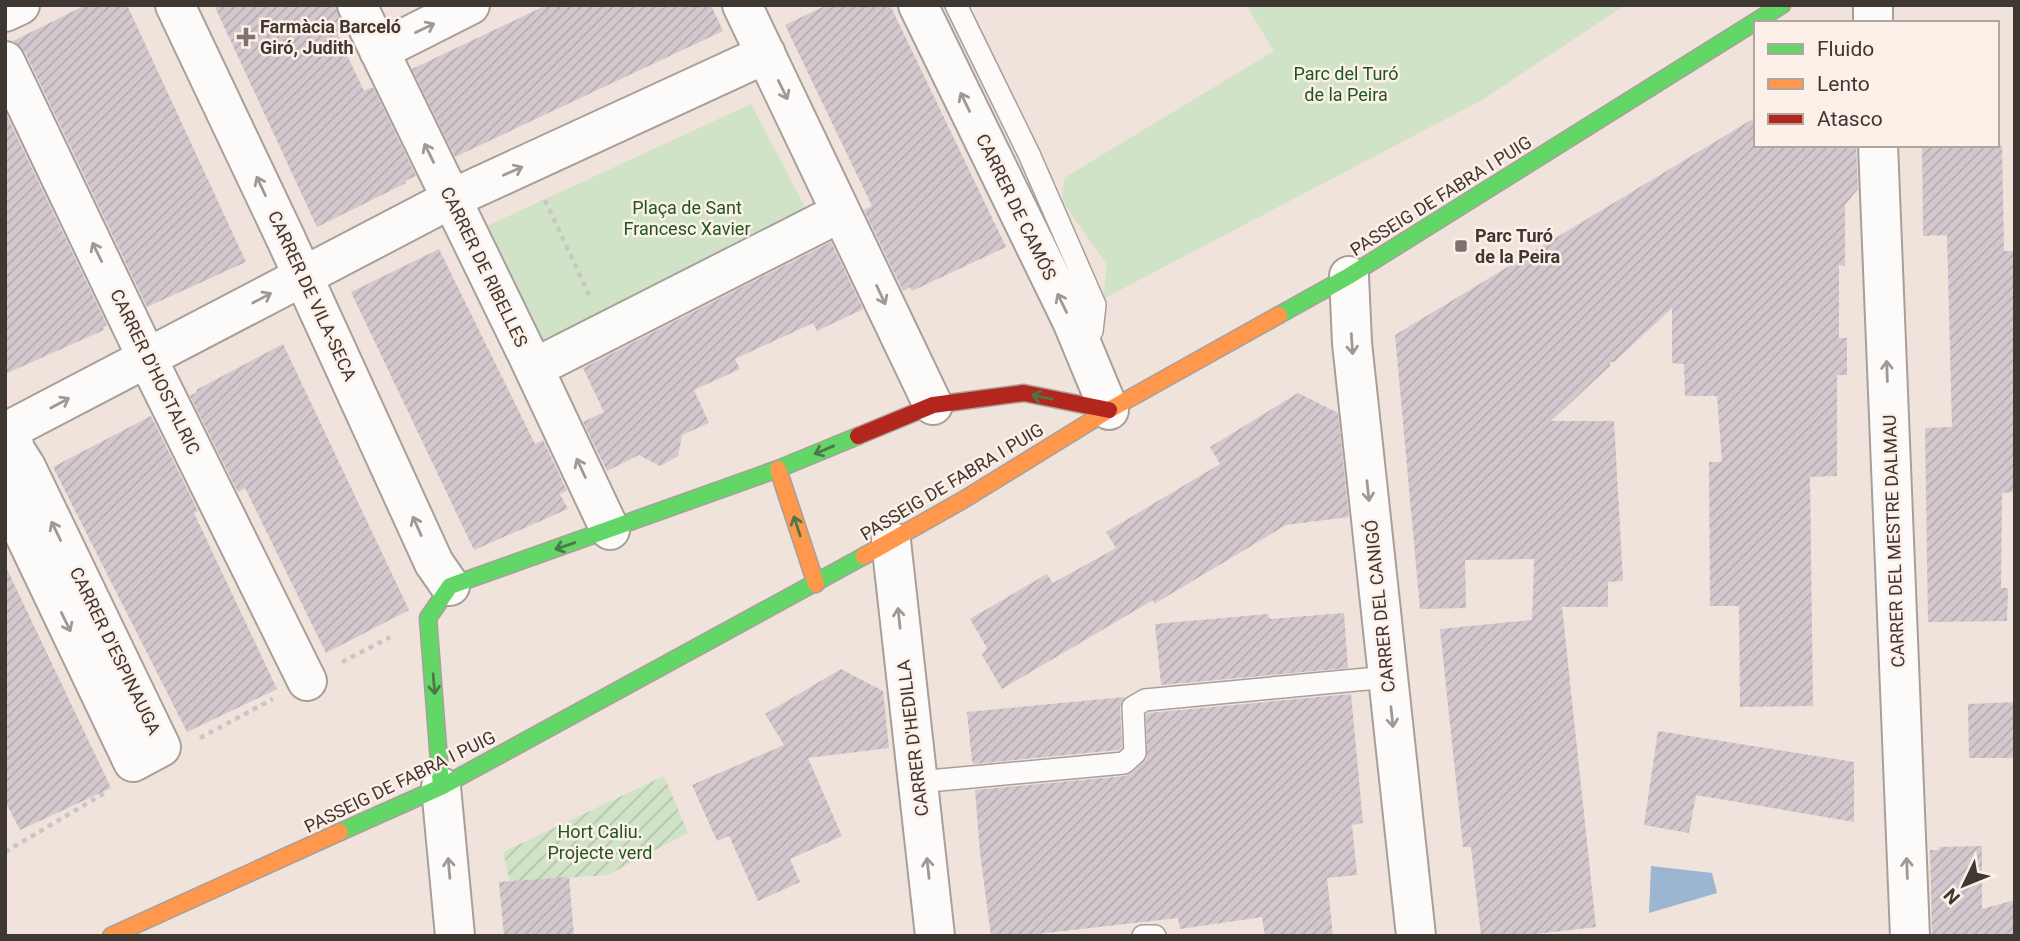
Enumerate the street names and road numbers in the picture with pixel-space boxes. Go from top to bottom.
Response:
street label: CARRER DE CAMÓS [972,130,1061,284]
street label: PASSEIG DE FABRA I PUIG [1346,131,1535,260]
street label: CARRER DE RIBELLES [437,183,533,351]
street label: CARRER DE VILA-SECA [264,207,361,384]
street label: CARRER D'HOSTALRIC [106,286,205,458]
street label: CARRER DEL MESTRE DALMAU [1879,414,1908,668]
street label: PASSEIG DE FABRA I PUIG [856,419,1047,545]
street label: CARRER DEL CANIGÓ [1360,519,1399,693]
street label: CARRER D'ESPINAUGA [66,564,165,738]
street label: CARRER D'HEDILLA [892,658,933,817]
street label: PASSEIG DE FABRA I PUIG [301,726,499,837]

